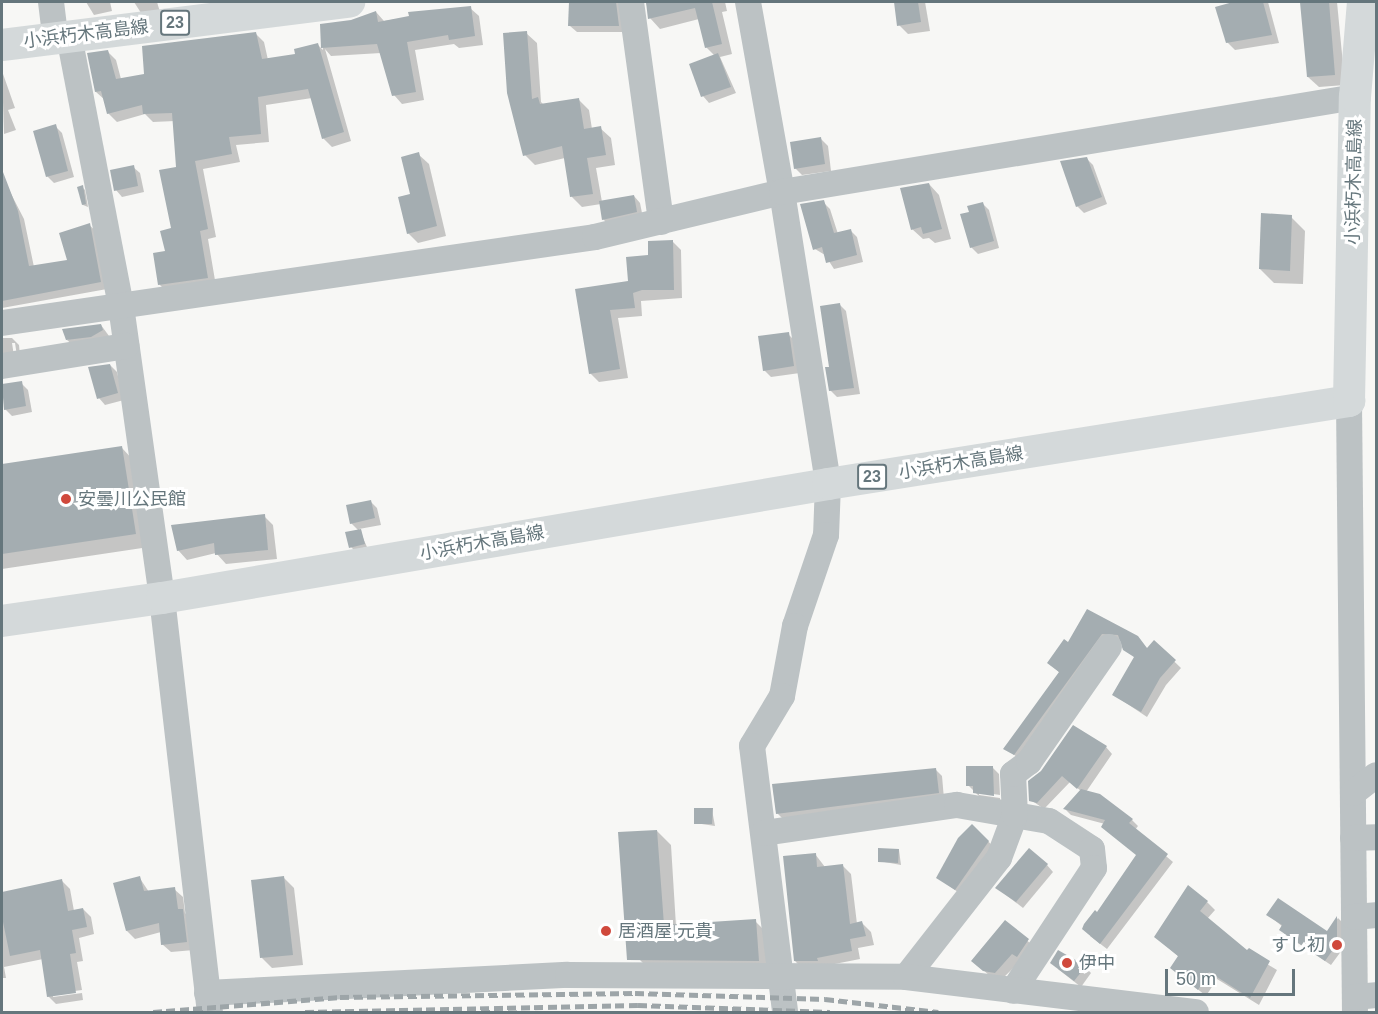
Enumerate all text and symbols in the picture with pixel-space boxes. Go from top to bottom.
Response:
road number: 23 [160,10,190,36]
street label: 小浜朽木高島線 [22,16,150,52]
street label: 小浜朽木高島線 [1342,119,1366,245]
street label: 小浜朽木高島線 [897,442,1025,484]
road number: 23 [857,464,887,490]
place label: 安曇川公民館 [78,488,186,510]
marker: 安曇川公民館 [59,492,73,506]
street label: 小浜朽木高島線 [418,521,546,565]
place label: 居酒屋 元貴 [618,920,713,942]
marker: 居酒屋 元貴 [599,924,613,938]
place label: すし初 [1271,934,1325,956]
marker: すし初 [1330,938,1344,952]
place label: 伊中 [1079,952,1115,974]
marker: 伊中 [1060,956,1074,970]
scale bar [1168,957,1298,995]
text: 50 m [1176,969,1216,989]

